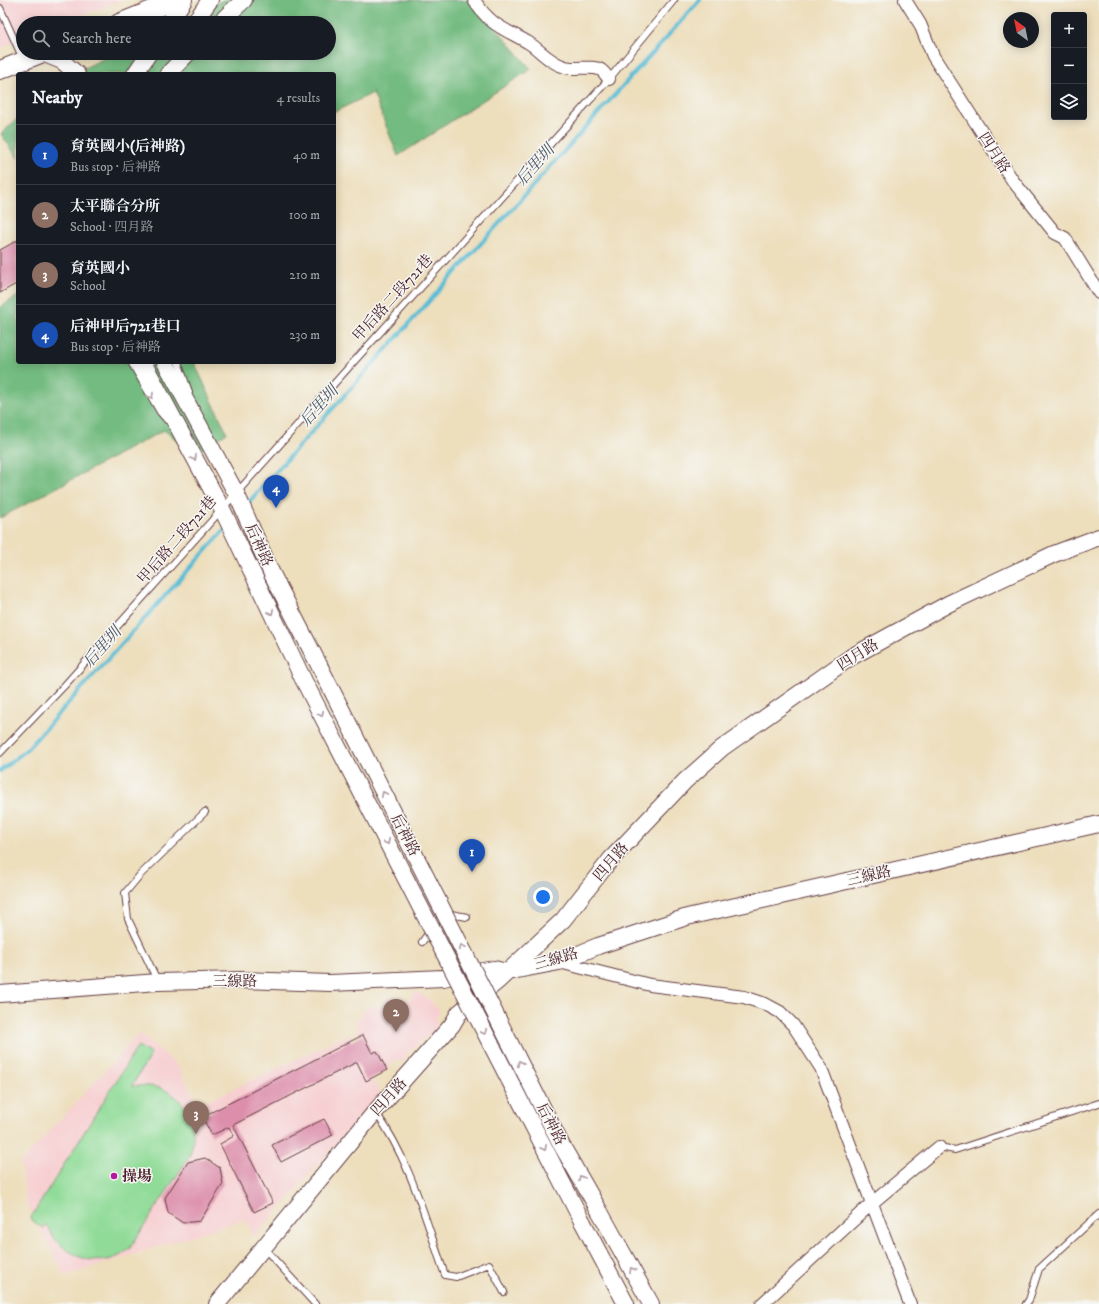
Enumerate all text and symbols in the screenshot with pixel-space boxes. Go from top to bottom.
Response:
north arrow [1003,12,1039,48]
map controls [1051,12,1087,120]
button: + [1051,12,1087,48]
search box [16,16,336,60]
icon: search [30,27,52,49]
text: Search here [62,29,131,48]
button: − [1051,48,1087,84]
button: layers [1051,84,1087,120]
text: Nearby [32,87,82,109]
text: 4 results [277,90,320,106]
street label: 四月路 [974,129,1014,177]
text: 育英國小(后神路) [70,137,185,156]
water label: 后里圳 [512,138,560,190]
text: 1 [43,147,47,163]
text: 40 m [293,147,320,163]
text: Bus stop · 后神路 [70,159,161,175]
text: 太平聯合分所 [70,197,160,216]
text: 2 [42,207,48,223]
text: 100 m [289,207,320,223]
text: School · 四月路 [70,219,153,235]
street label: 甲后路二段721巷 [349,250,437,346]
text: 育英國小 [70,259,130,278]
text: 3 [43,267,47,283]
text: 210 m [289,267,320,283]
text: School [70,278,106,294]
text: 后神甲后721巷口 [70,317,181,336]
text: 4 [41,327,49,343]
text: 230 m [289,327,320,343]
text: Bus stop · 后神路 [70,339,161,355]
water label: 后里圳 [296,379,344,431]
one-way arrow [146,392,153,399]
one-way arrow [189,454,197,461]
pin: 4 [263,475,289,508]
street label: 甲后路二段721巷 [133,492,221,588]
street label: 后神路 [241,521,277,569]
one-way arrow [266,608,273,616]
water label: 后里圳 [79,620,127,672]
street label: 四月路 [834,635,882,675]
one-way arrow [316,710,324,717]
one-way arrow [381,791,389,798]
street label: 后神路 [386,811,424,859]
one-way arrow [382,838,390,845]
pin: 1 [459,839,485,872]
street label: 四月路 [589,839,633,885]
street label: 三線路 [845,862,893,890]
your location [533,887,553,907]
one-way arrow [459,944,466,951]
street label: 三線路 [532,944,580,974]
street label: 三線路 [212,972,258,991]
pin: 2 [383,999,409,1032]
one-way arrow [480,1028,487,1036]
one-way arrow [518,1060,525,1067]
street label: 四月路 [367,1074,411,1120]
street label: 后神路 [532,1100,570,1148]
pin: 3 [183,1101,209,1134]
one-way arrow [539,1144,546,1151]
place label: 操場 [122,1167,152,1186]
marker: 操場 [109,1171,119,1181]
one-way arrow [578,1175,585,1182]
one-way arrow [629,1267,636,1274]

